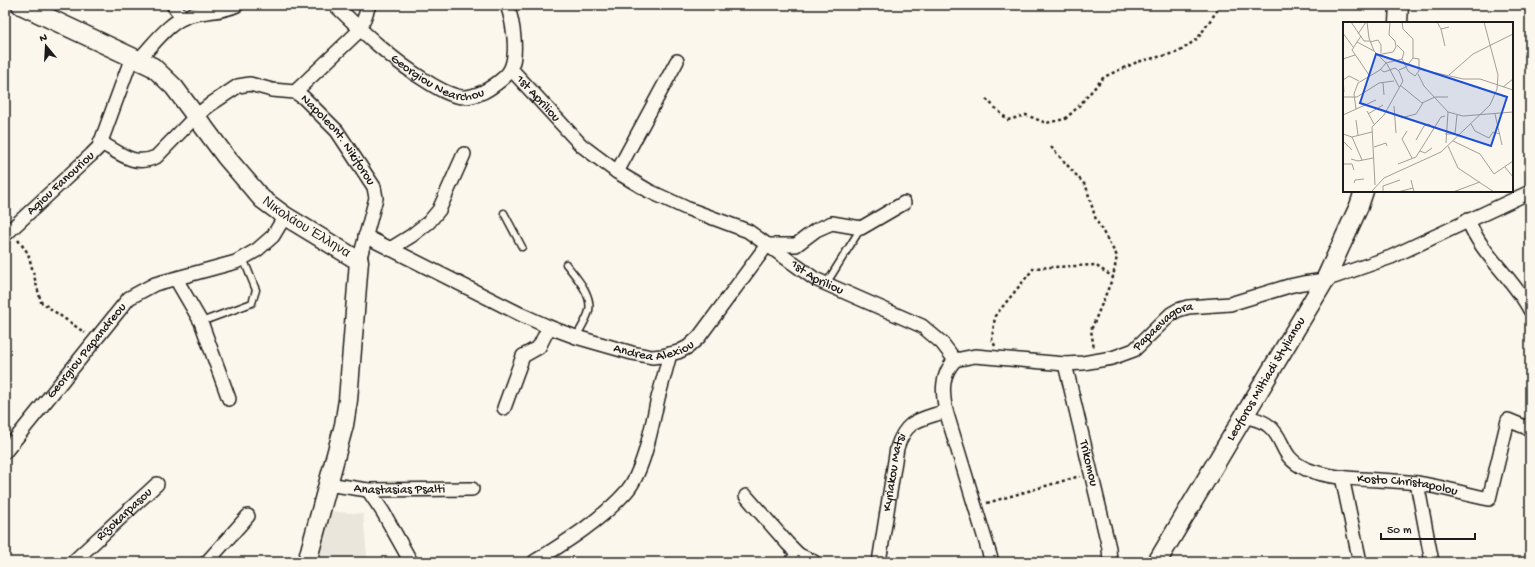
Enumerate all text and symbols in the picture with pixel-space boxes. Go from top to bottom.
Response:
inset map [1343,22,1513,192]
north arrow [26,26,66,66]
text: N [38,32,49,45]
street label: Georgiou Nearchou [387,51,487,105]
street label: 1st Apriliou [512,71,563,125]
street label: Napoleont. Nikiforou [297,91,378,188]
street label: Agiou Fanouriou [24,148,98,218]
street label: Νικολάου Έλληνα [259,194,353,261]
street label: 1st Apriliou [787,256,846,298]
street label: Papaevagora [1129,299,1194,355]
street label: Georgiou Papandreou [44,300,130,402]
street label: Leoforos Miltiadi Stylianou [1223,314,1309,444]
street label: Andrea Alexiou [612,337,697,365]
street label: Kyriakou Matsi [880,430,910,512]
street label: Trikomou [1076,438,1101,488]
street label: Kosto Christapolou [1356,471,1459,499]
street label: Anastasias Psalti [353,481,445,498]
street label: Rizokarpasou [93,485,155,544]
scale bar [1381,515,1475,541]
text: 50 m [1387,524,1412,538]

